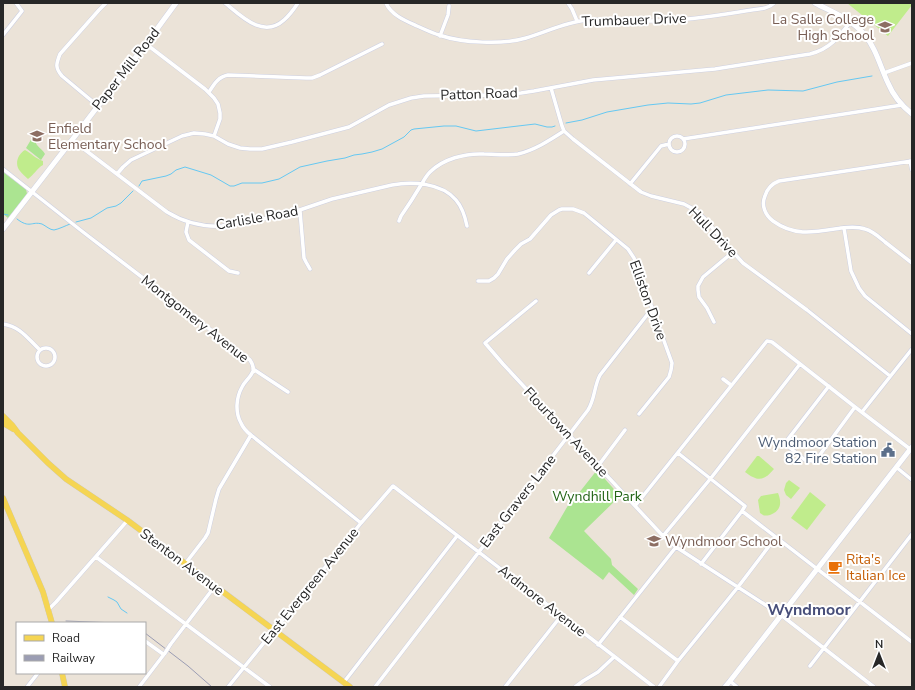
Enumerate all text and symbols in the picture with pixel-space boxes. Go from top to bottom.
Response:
street label: Trumbauer Drive [581,9,687,31]
place label: La Salle College High School [772,10,875,45]
school or university icon: La Salle College High School [877,19,893,35]
street label: Paper Mill Road [88,24,164,114]
street label: Patton Road [440,83,518,105]
place label: Enfield Elementary School [48,119,167,154]
school or university icon: Enfield Elementary School [29,128,45,144]
street label: Carlisle Road [214,201,300,235]
street label: Hull Drive [684,203,742,261]
street label: Elliston Drive [625,257,671,343]
street label: Montgomery Avenue [137,271,253,367]
street label: Flourtown Avenue [519,383,613,481]
place label: Wyndmoor Station 82 Fire Station [758,433,877,468]
public building icon: Wyndmoor Station 82 Fire Station [880,442,896,458]
street label: East Gravers Lane [476,450,560,552]
park label: Wyndhill Park [552,487,643,506]
street label: Stenton Avenue [136,524,228,600]
street label: East Evergreen Avenue [257,524,363,648]
place label: Wyndmoor School [665,532,783,551]
school or university icon: Wyndmoor School [646,533,662,549]
place label: Rita's Italian Ice [846,550,906,585]
cafe icon: Rita's Italian Ice [827,559,843,575]
street label: Ardmore Avenue [494,561,590,641]
district label: Wyndmoor [767,599,851,621]
legend [16,622,146,674]
text: Road [52,630,80,646]
north arrow [859,634,899,674]
text: N [875,637,883,652]
text: Railway [52,650,96,666]

